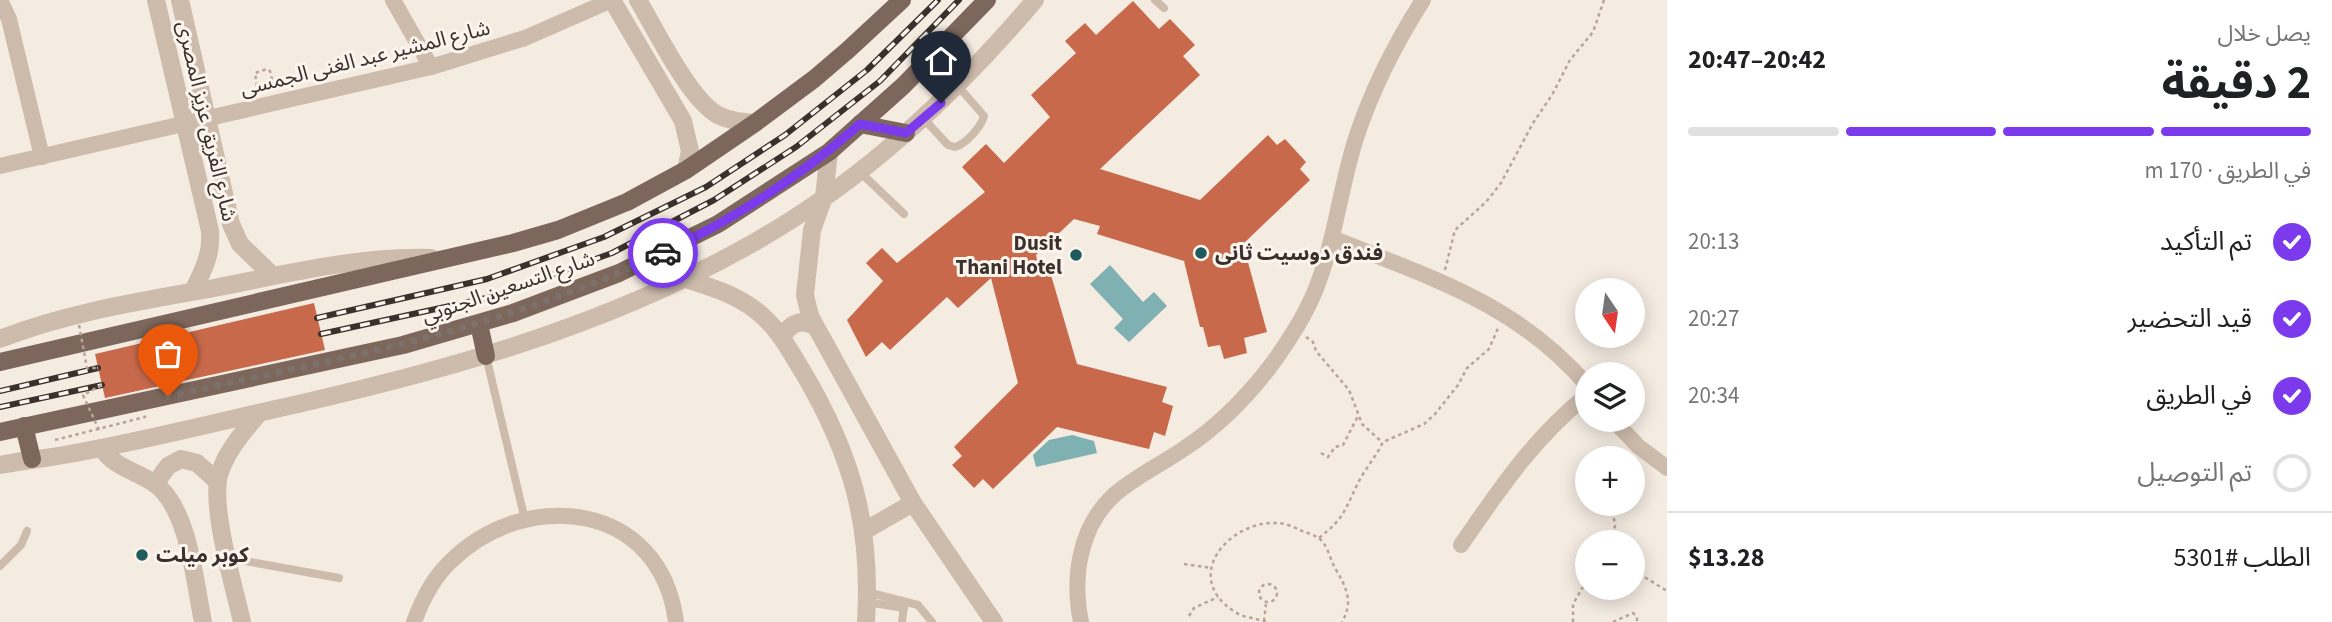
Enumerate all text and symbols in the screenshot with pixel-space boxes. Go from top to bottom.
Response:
street label: شارع المشير عبد الغنى الجمسى [237,12,493,104]
text: يصل خلال [2218,17,2311,50]
street label: شارع الفريق عزيز المصرى [169,18,245,224]
pin [911,31,971,103]
text: 20:42–20:47 [1688,41,1826,78]
icon: home [922,42,960,80]
text: 2 دقيقة [2162,51,2311,116]
text: في الطريق · 170 m [2145,154,2311,187]
courier [628,218,698,288]
text: تم التأكيد [2160,223,2252,260]
icon: check [2273,223,2311,261]
text: 20:13 [1688,225,1739,258]
place label: Dusit Thani Hotel [955,228,1062,282]
icon: car [644,234,682,272]
place label: فندق دوسيت ثانى [1215,238,1383,268]
street label: شارع التسعين الجنوبي [417,243,599,332]
marker: فندق دوسيت ثانى [1193,245,1209,261]
marker: Dusit Thani Hotel [1068,247,1084,263]
north arrow [1575,278,1645,348]
map controls [1575,278,1645,600]
text: قيد التحضير [2128,300,2252,337]
icon: check [2273,300,2311,338]
text: 20:27 [1688,302,1739,335]
pin [138,324,198,396]
icon: bag [149,335,187,373]
button: layers [1575,362,1645,432]
text: في الطريق [2146,377,2252,414]
icon: check [2273,377,2311,415]
text: 20:34 [1688,379,1739,412]
button: + [1575,446,1645,516]
text: تم التوصيل [2137,454,2252,491]
button: − [1575,530,1645,600]
text: $13.28 [1688,539,1764,576]
text: الطلب #5301 [2174,539,2311,576]
place label: كوبر ميلت [156,540,249,570]
marker: كوبر ميلت [134,547,150,563]

